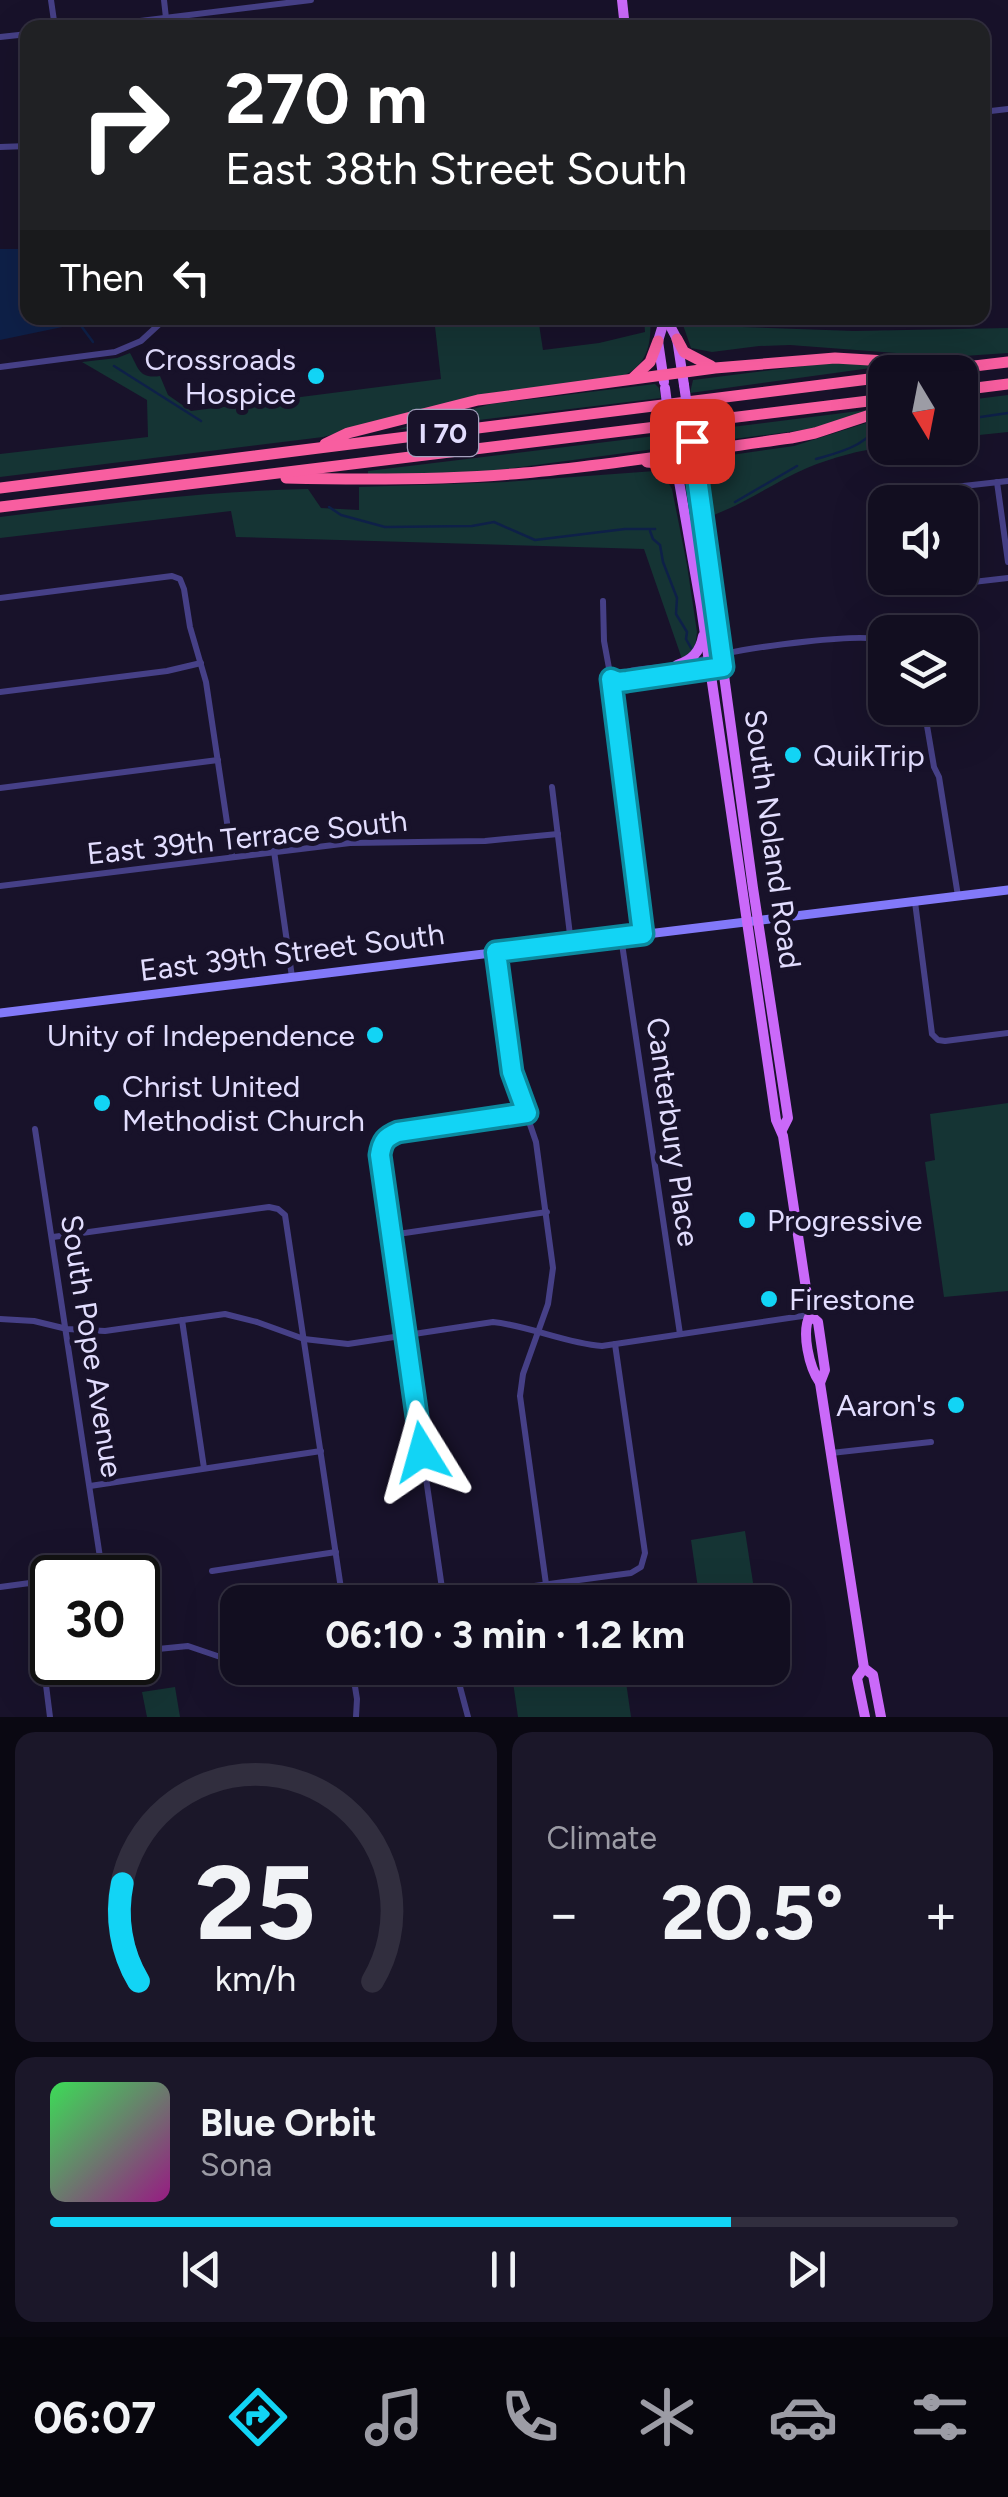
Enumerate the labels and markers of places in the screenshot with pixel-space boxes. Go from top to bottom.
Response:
place label: Crossroads Hospice [144,341,296,412]
marker: Crossroads Hospice [305,365,327,387]
pin [650,399,735,484]
place label: QuikTrip [813,737,925,774]
marker: QuikTrip [782,744,804,766]
place label: Unity of Independence [47,1017,355,1054]
marker: Unity of Independence [364,1024,386,1046]
place label: Christ United Methodist Church [122,1068,365,1139]
marker: Christ United Methodist Church [91,1092,113,1114]
place label: Progressive [767,1202,922,1239]
marker: Progressive [736,1209,758,1231]
place label: Firestone [789,1281,915,1318]
marker: Firestone [758,1288,780,1310]
place label: Aaron's [836,1387,936,1424]
marker: Aaron's [945,1394,967,1416]

